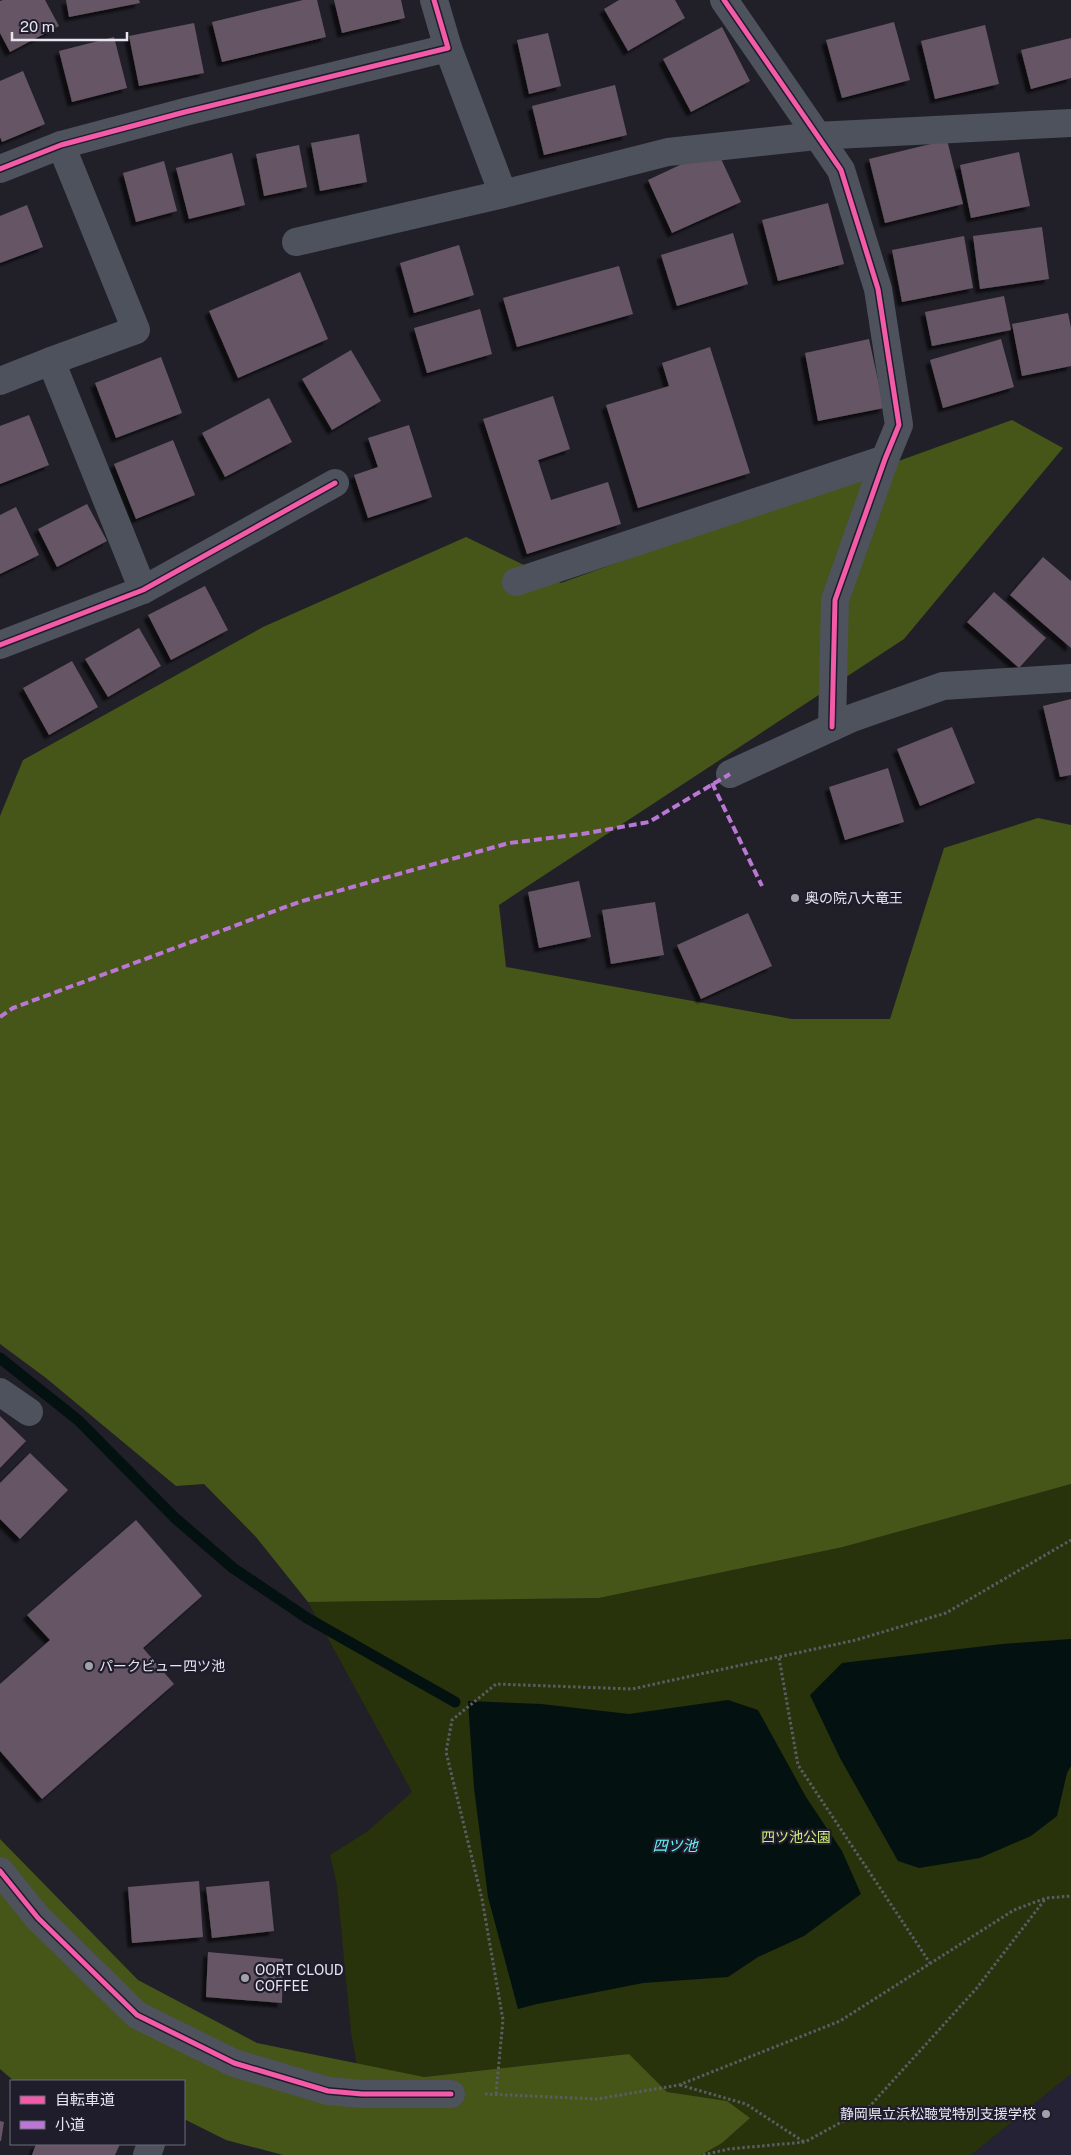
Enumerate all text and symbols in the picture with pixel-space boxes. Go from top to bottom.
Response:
scale bar [12,10,128,42]
text: 20 m [20,18,55,35]
place label: 奥の院八大竜王 [805,890,903,906]
marker: 奥の院八大竜王 [789,892,801,904]
place label: パークビュー四ツ池 [99,1658,225,1674]
marker: パークビュー四ツ池 [83,1660,95,1672]
park label: 四ツ池公園 [761,1829,831,1845]
water label: 四ツ池 [652,1837,699,1854]
place label: OORT CLOUD COFFEE [255,1962,344,1994]
marker: OORT CLOUD COFFEE [239,1972,251,1984]
legend [10,2080,185,2145]
text: 自転車道 [55,2091,115,2108]
place label: 静岡県立浜松聴覚特別支援学校 [840,2106,1036,2122]
marker: 静岡県立浜松聴覚特別支援学校 [1040,2108,1052,2120]
text: 小道 [55,2116,85,2133]

